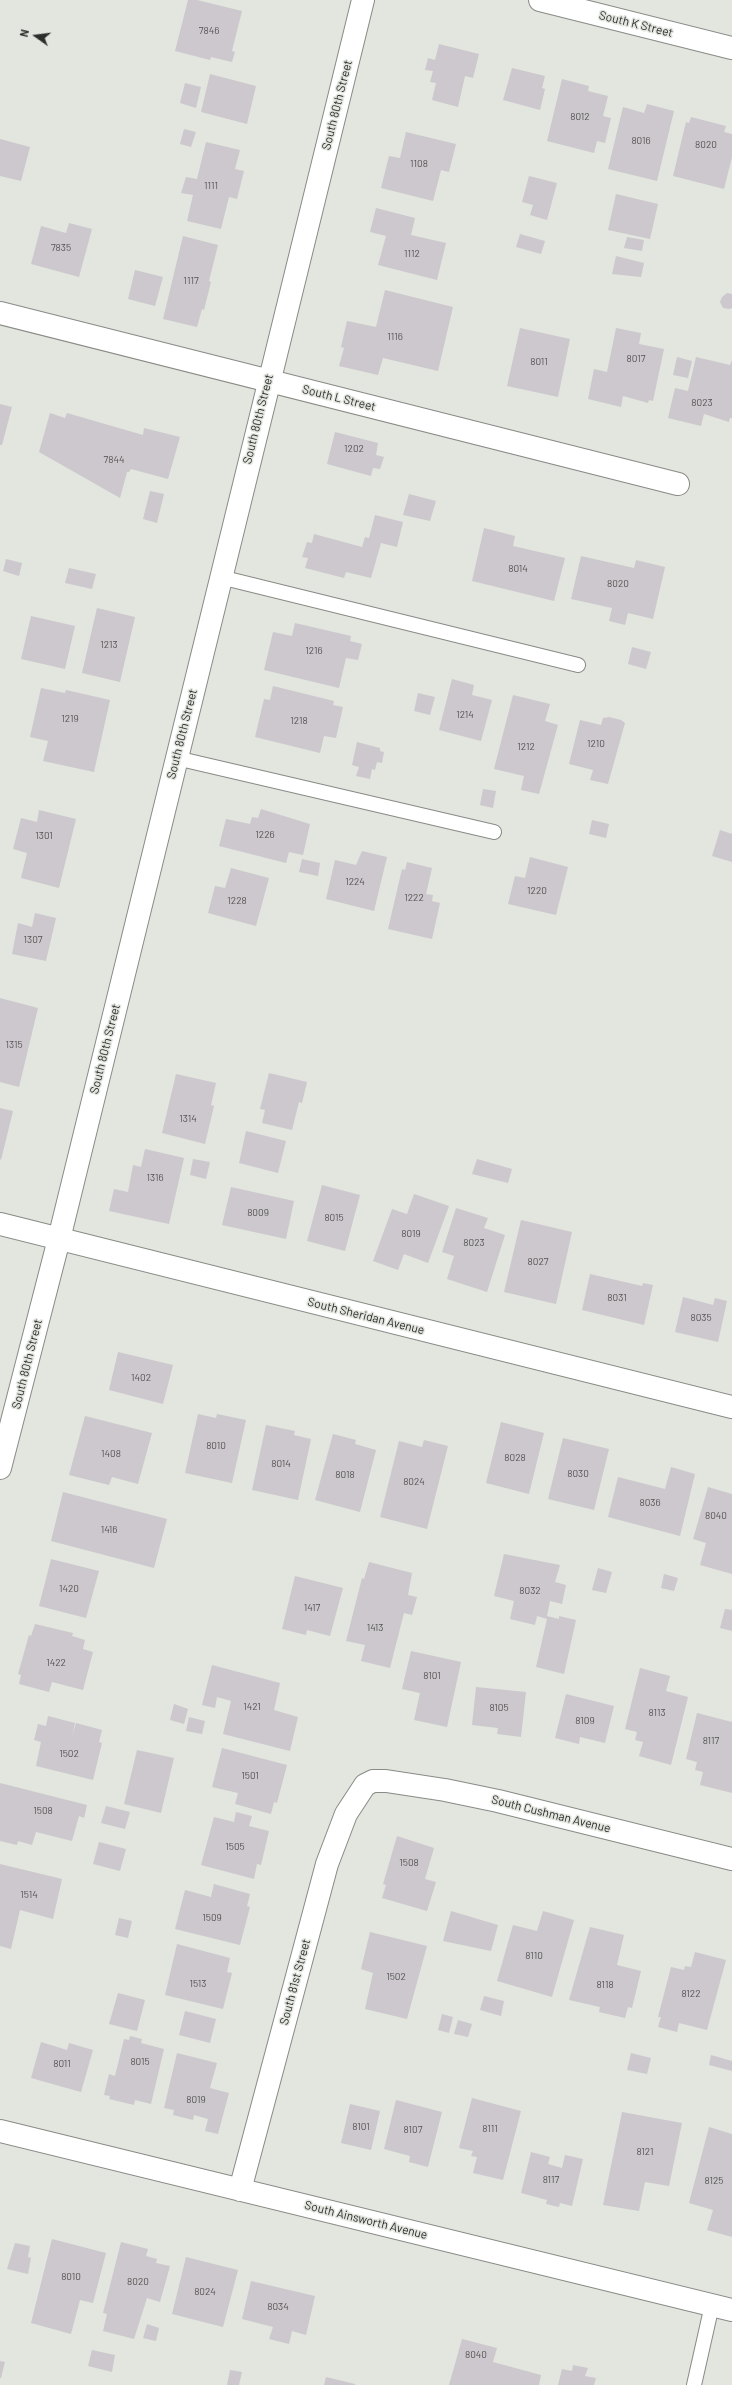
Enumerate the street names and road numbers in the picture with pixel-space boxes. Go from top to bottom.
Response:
street label: South K Street [598,8,674,40]
street label: South 80th Street [319,59,355,151]
street label: South 80th Street [240,373,276,465]
street label: South L Street [301,382,377,414]
street label: South 80th Street [164,688,200,780]
street label: South 80th Street [87,1003,123,1095]
street label: South Sheridan Avenue [306,1294,426,1338]
street label: South 80th Street [9,1318,45,1410]
street label: South Cushman Avenue [490,1792,612,1836]
street label: South 81st Street [277,1937,313,2027]
street label: South Ainsworth Avenue [303,2198,429,2242]

